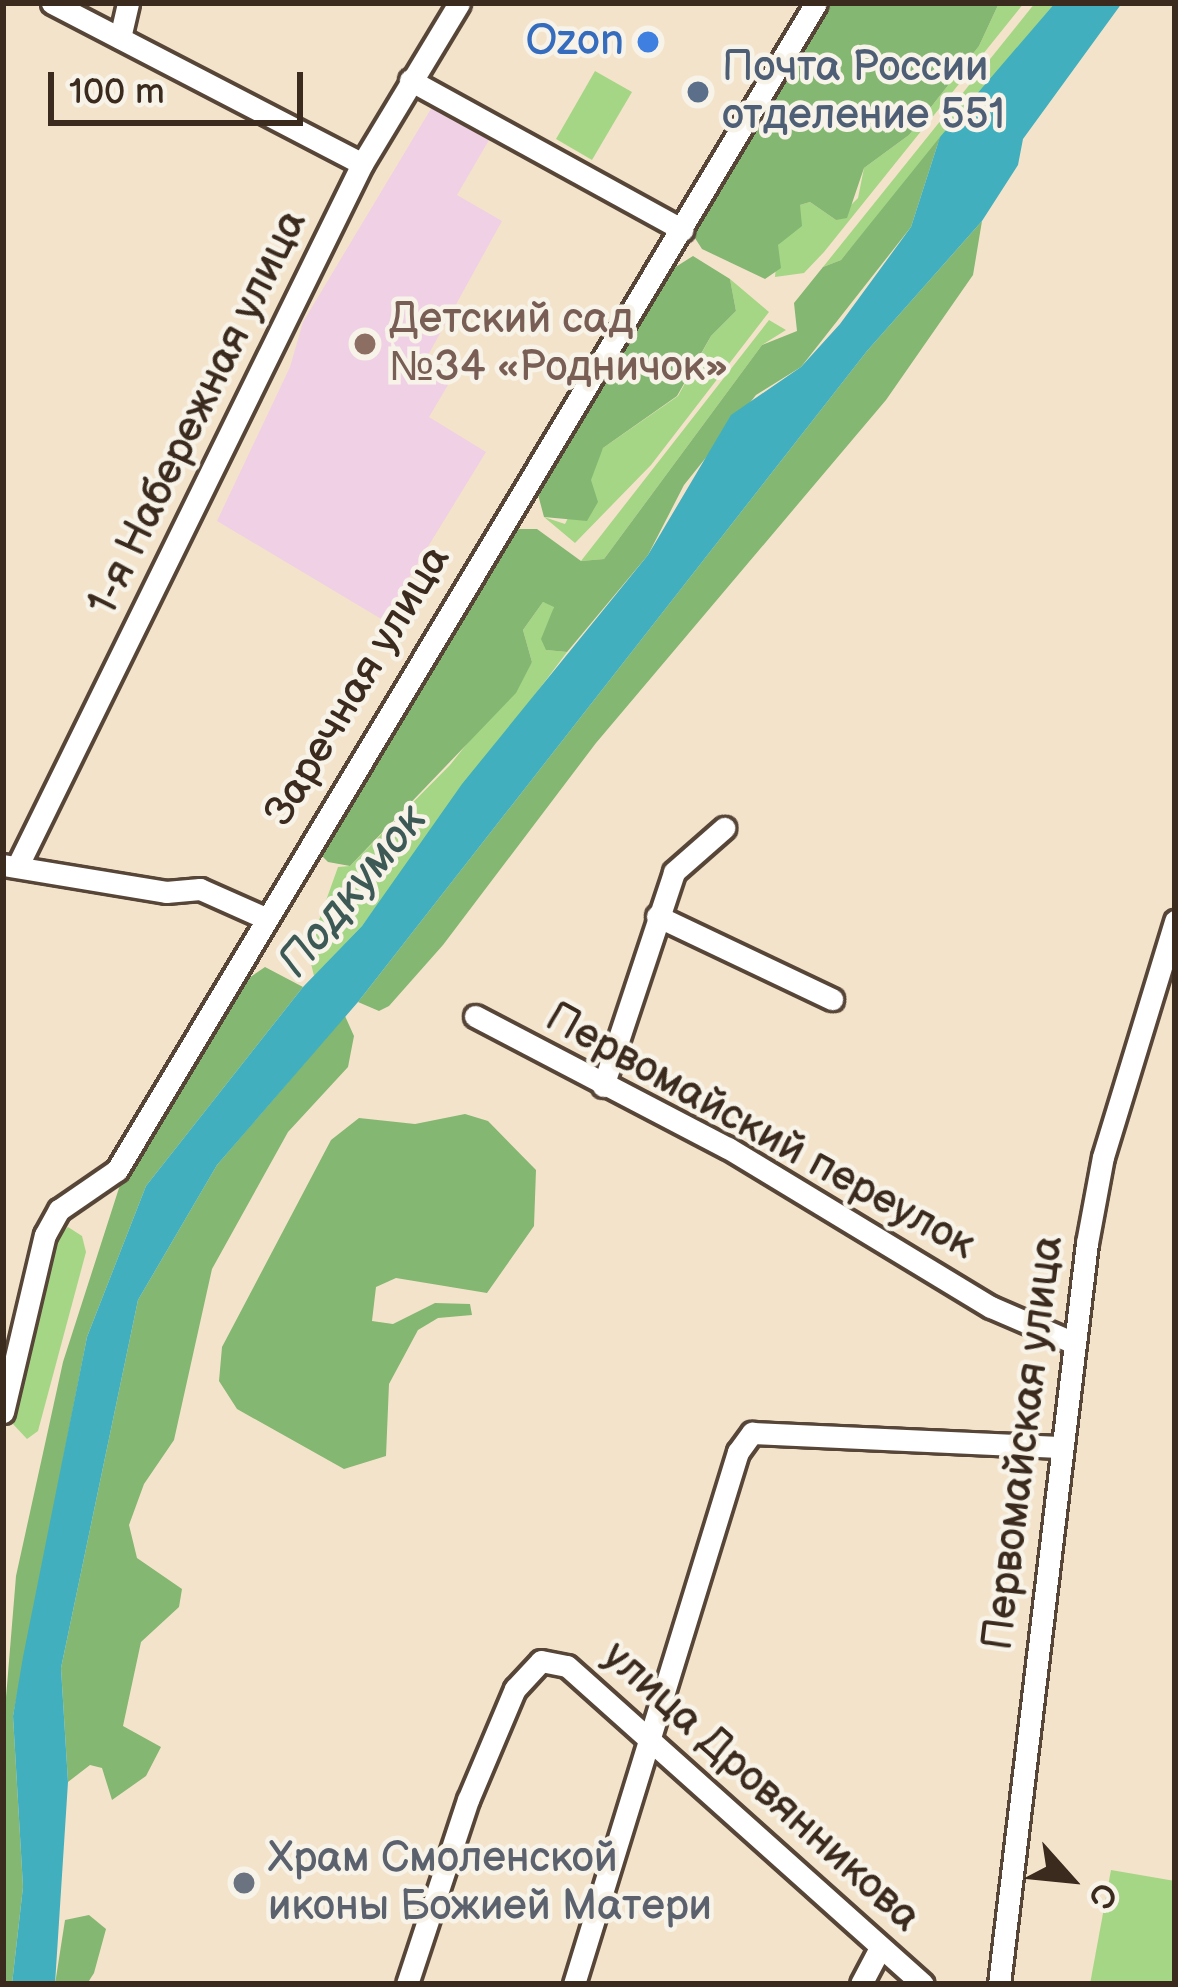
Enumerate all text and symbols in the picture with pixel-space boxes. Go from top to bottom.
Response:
place label: Ozon [526,17,624,67]
marker: Ozon [635,29,661,55]
place label: Почта России отделение 551 [722,43,1005,142]
scale bar [54,48,309,122]
text: 100 m [69,71,165,114]
marker: Почта России отделение 551 [685,79,711,105]
street label: 1-я Набережная улица [78,202,318,624]
place label: Детский сад №34 «Родничок» [389,295,728,394]
marker: Детский сад №34 «Родничок» [352,331,378,357]
street label: Заречная улица [255,537,461,835]
water label: Подкумок [267,794,439,988]
street label: Первомайский переулок [537,993,983,1271]
street label: Первомайская улица [974,1233,1074,1653]
street label: улица Дровянникова [592,1631,930,1943]
north arrow [1010,1819,1130,1939]
place label: Храм Смоленской иконы Божией Матери [268,1834,712,1932]
marker: Храм Смоленской иконы Божией Матери [231,1870,257,1896]
text: С [1079,1876,1125,1915]

